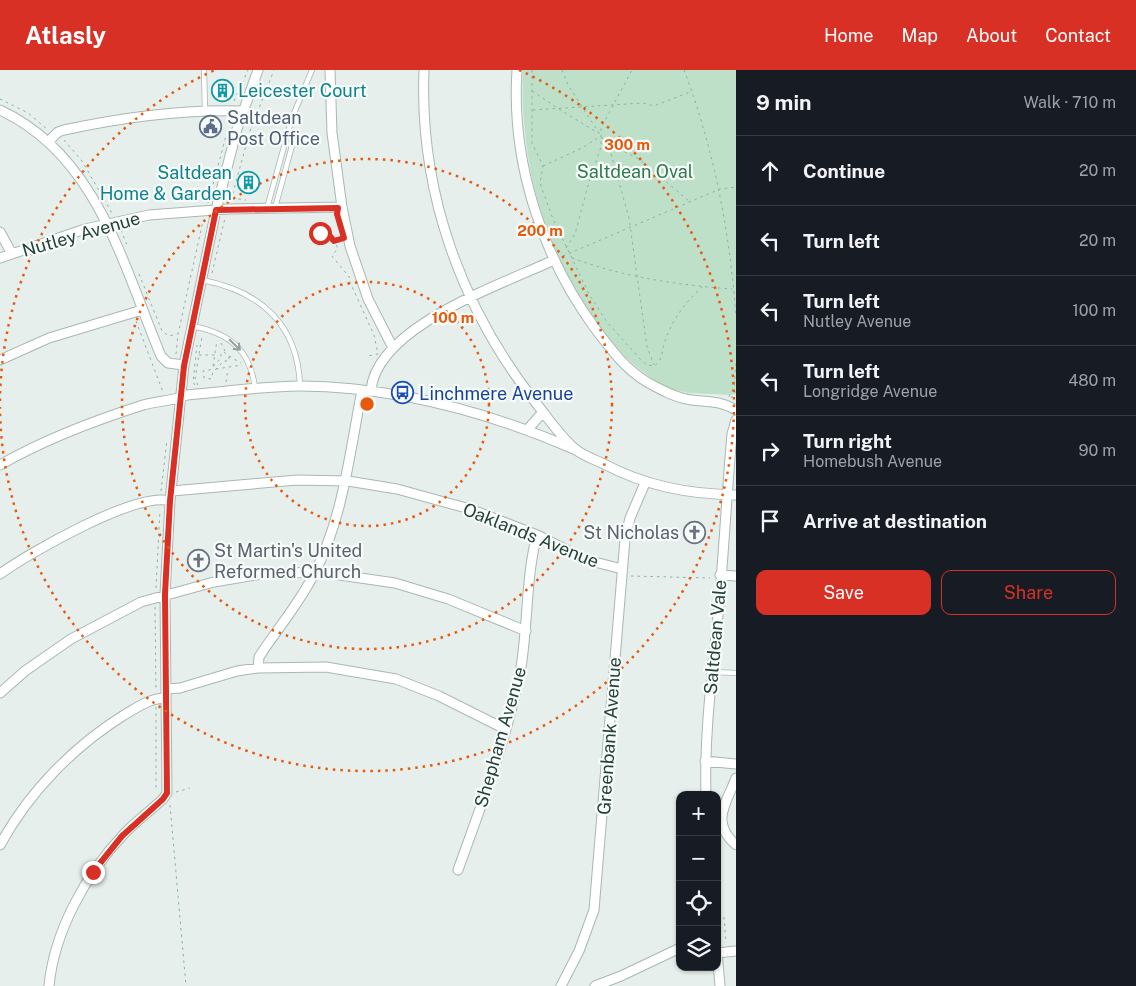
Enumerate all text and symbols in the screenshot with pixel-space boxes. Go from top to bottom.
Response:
text: Atlasly [25,21,106,49]
text: Home [824,25,874,46]
text: Map [902,25,938,46]
text: About [966,25,1017,46]
text: Contact [1045,25,1111,46]
building icon: Leicester Court [210,78,234,102]
place label: Leicester Court [238,80,367,101]
text: 9 min [756,90,812,115]
text: Walk · 710 m [1024,93,1116,112]
place label: Saltdean Post Office [227,107,320,149]
public building icon: Saltdean Post Office [199,115,223,139]
text: 300 m [604,136,650,153]
icon: ahead [756,157,784,185]
text: Continue [803,160,885,182]
park label: Saltdean Oval [577,161,693,182]
text: 20 m [1079,161,1116,180]
place label: Saltdean Home & Garden [100,162,232,204]
building icon: Saltdean Home & Garden [236,170,260,194]
street label: Nutley Avenue [20,207,142,261]
route start [309,222,332,245]
text: 200 m [517,222,563,239]
icon: left [756,227,784,255]
text: Turn left [803,230,880,252]
text: 20 m [1079,231,1116,250]
text: Turn left [803,290,880,312]
icon: left [756,297,784,325]
text: 100 m [1072,301,1116,320]
text: 100 m [432,309,474,326]
text: Nutley Avenue [803,312,911,331]
one-way arrow [228,339,241,351]
text: Turn left [803,360,880,382]
icon: left [756,367,784,395]
text: 480 m [1068,371,1116,390]
bus stop icon: Linchmere Avenue [391,381,415,405]
text: Longridge Avenue [803,382,937,401]
place label: Linchmere Avenue [419,383,573,404]
centre of rings [358,395,376,413]
text: Turn right [803,430,892,452]
icon: right [756,437,784,465]
text: 90 m [1079,441,1116,460]
text: Homebush Avenue [803,452,942,471]
street label: Oaklands Avenue [460,498,602,572]
icon: arrive [756,507,784,535]
text: Arrive at destination [803,510,987,532]
church icon: St Nicholas [683,520,707,544]
place label: St Nicholas [583,522,679,543]
place label: St Martin's United Reformed Church [214,540,362,582]
church icon: St Martin's United Reformed Church [186,548,210,572]
button: Save [756,570,931,615]
button: Share [941,570,1116,615]
street label: Saltdean Vale [700,579,730,695]
street label: Greenbank Avenue [593,656,625,816]
street label: Shepham Avenue [470,664,530,810]
map controls [676,791,721,971]
button: + [676,791,721,836]
button: − [676,836,721,881]
route end [82,861,105,884]
button: locate [676,881,721,926]
button: layers [676,926,721,971]

